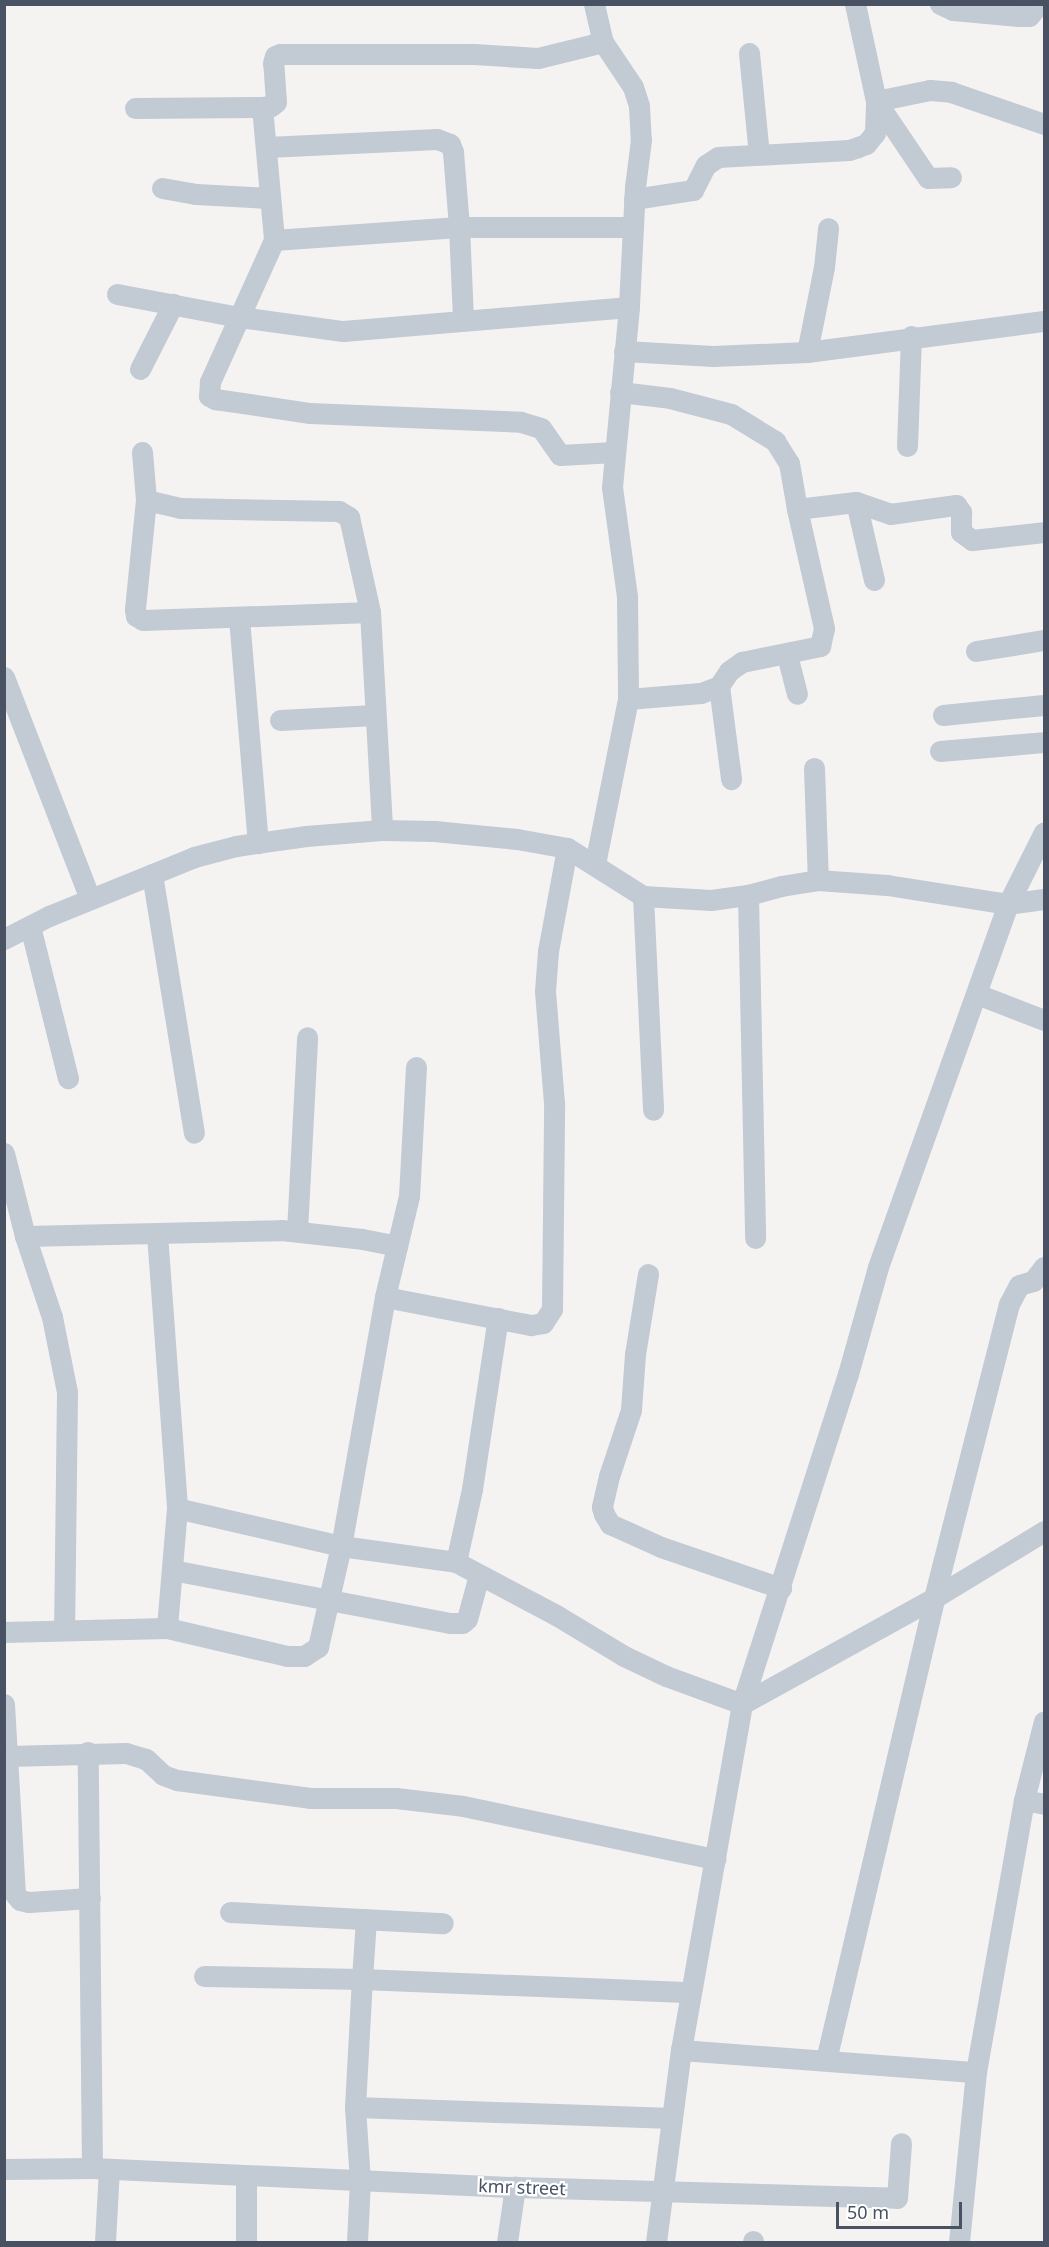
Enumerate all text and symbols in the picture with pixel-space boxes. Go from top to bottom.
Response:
street label: kmr street [478,2175,566,2199]
scale bar [839,2190,965,2228]
text: 50 m [847,2200,889,2224]

